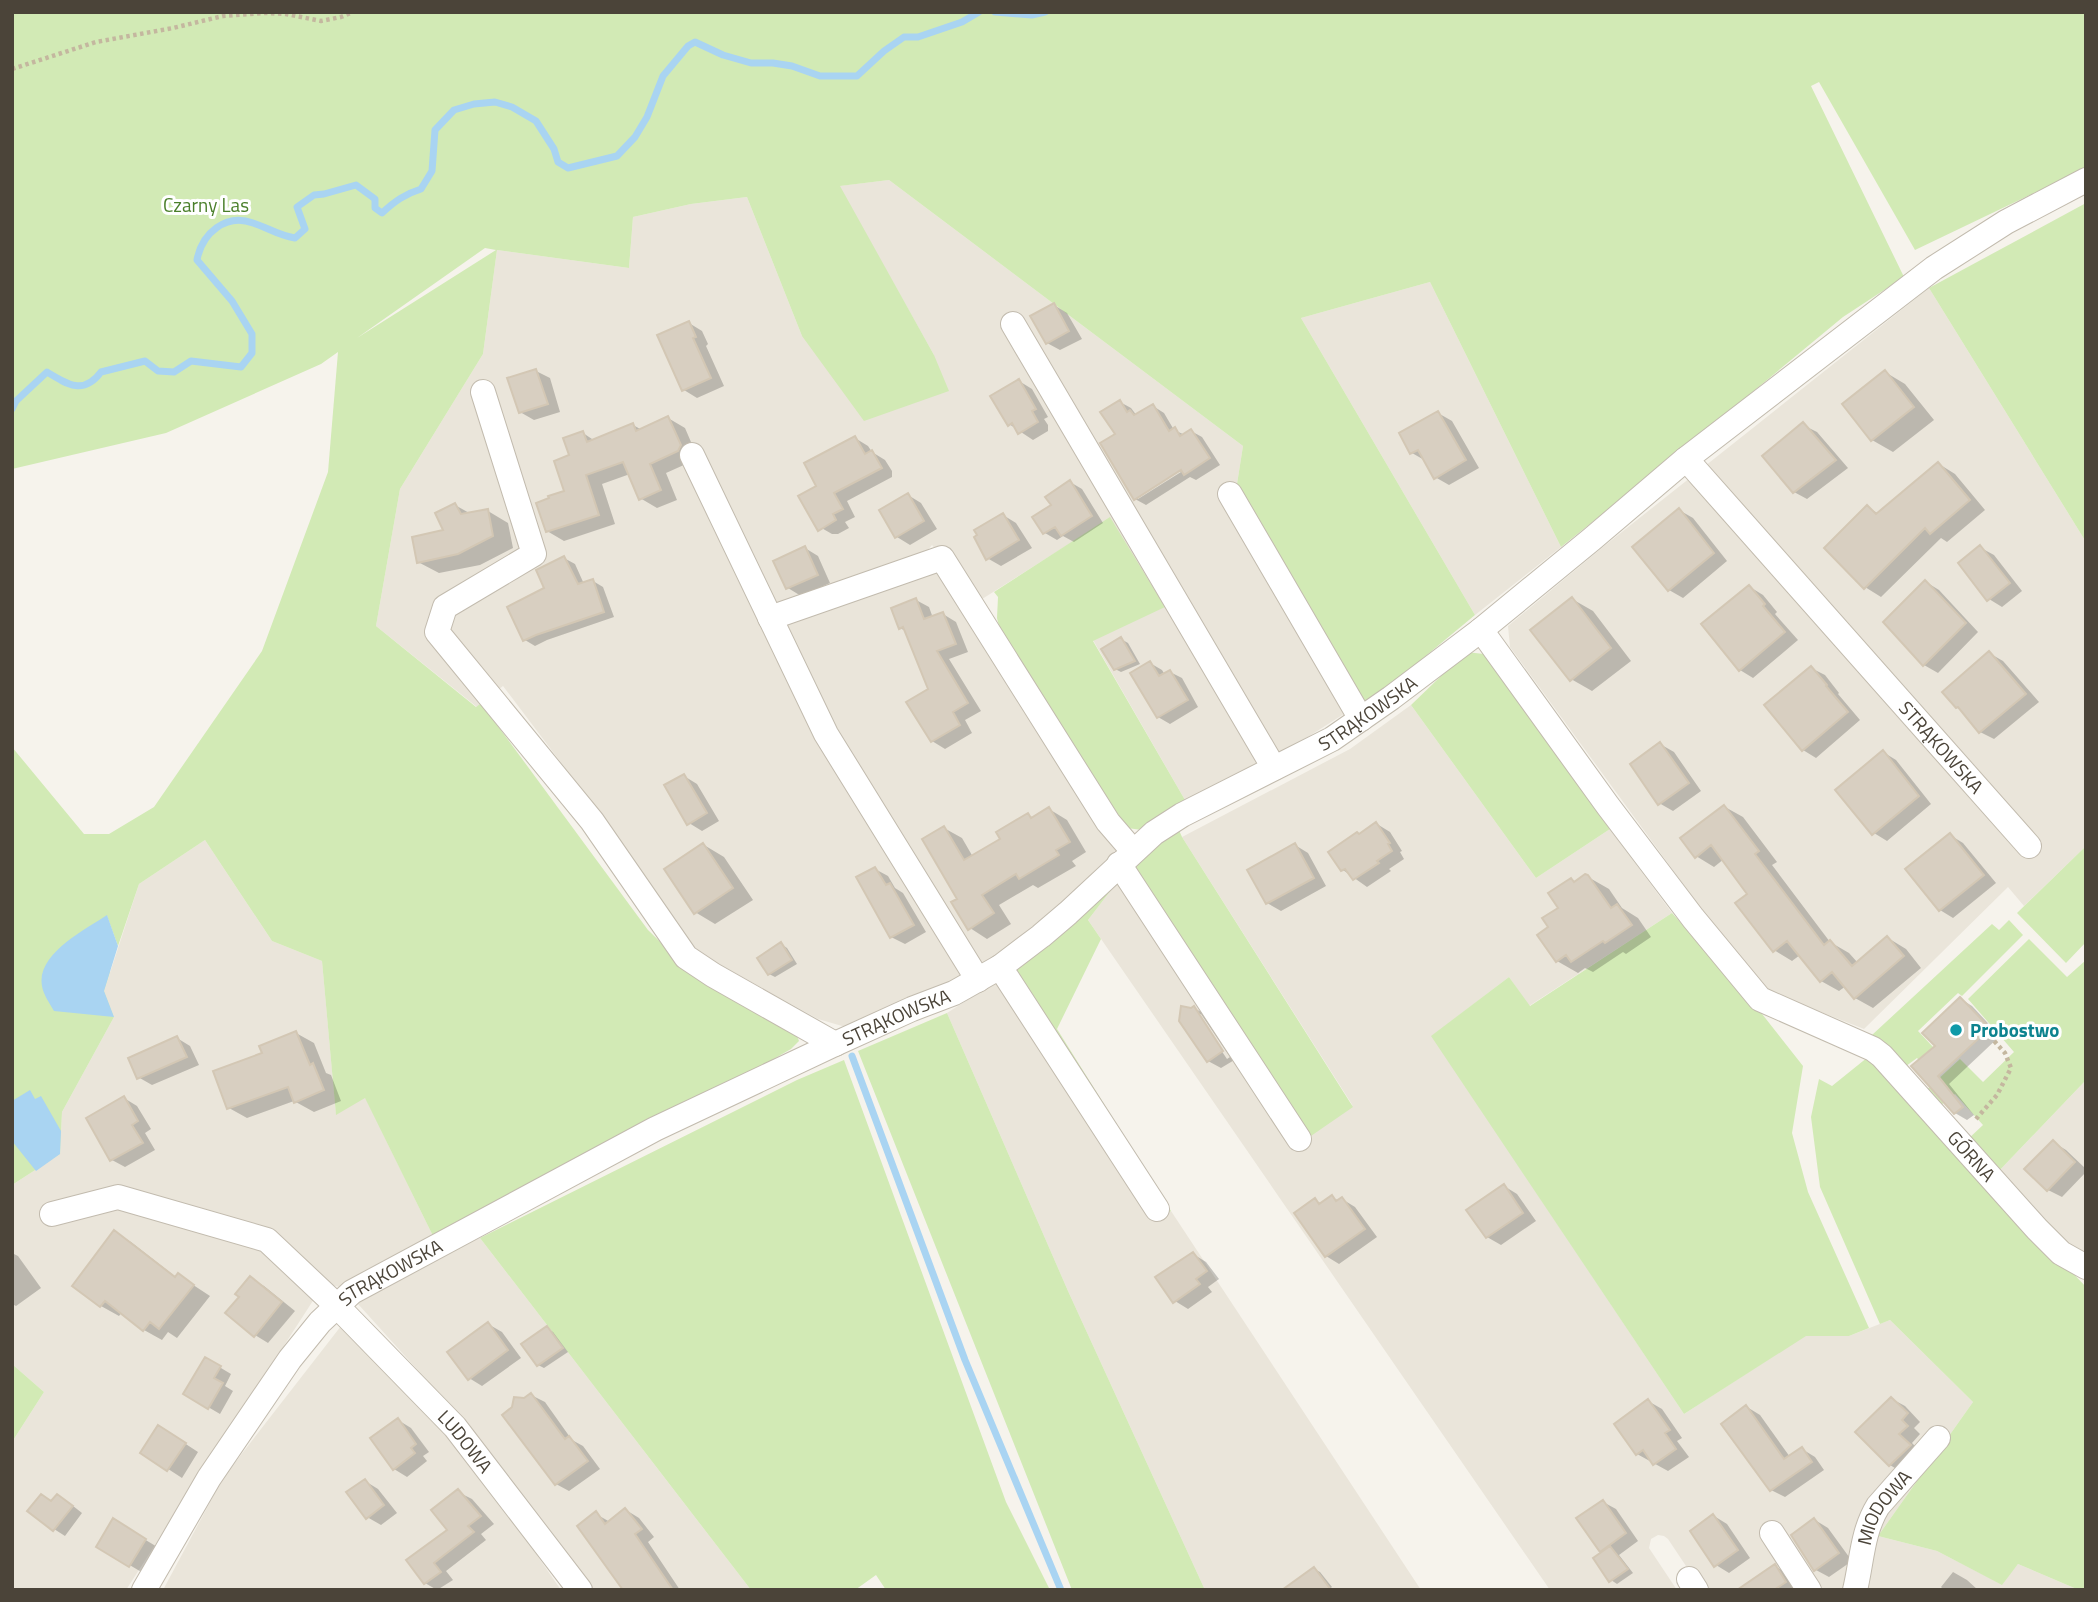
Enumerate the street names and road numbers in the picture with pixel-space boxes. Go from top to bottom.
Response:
street label: STRĄKOWSKA [1313,668,1423,758]
street label: STRĄKOWSKA [1893,694,1991,800]
street label: STRĄKOWSKA [837,981,954,1053]
street label: GÓRNA [1941,1124,2003,1188]
street label: STRĄKOWSKA [331,1231,447,1312]
street label: LUDOWA [432,1403,500,1479]
street label: MIODOWA [1849,1463,1918,1548]

